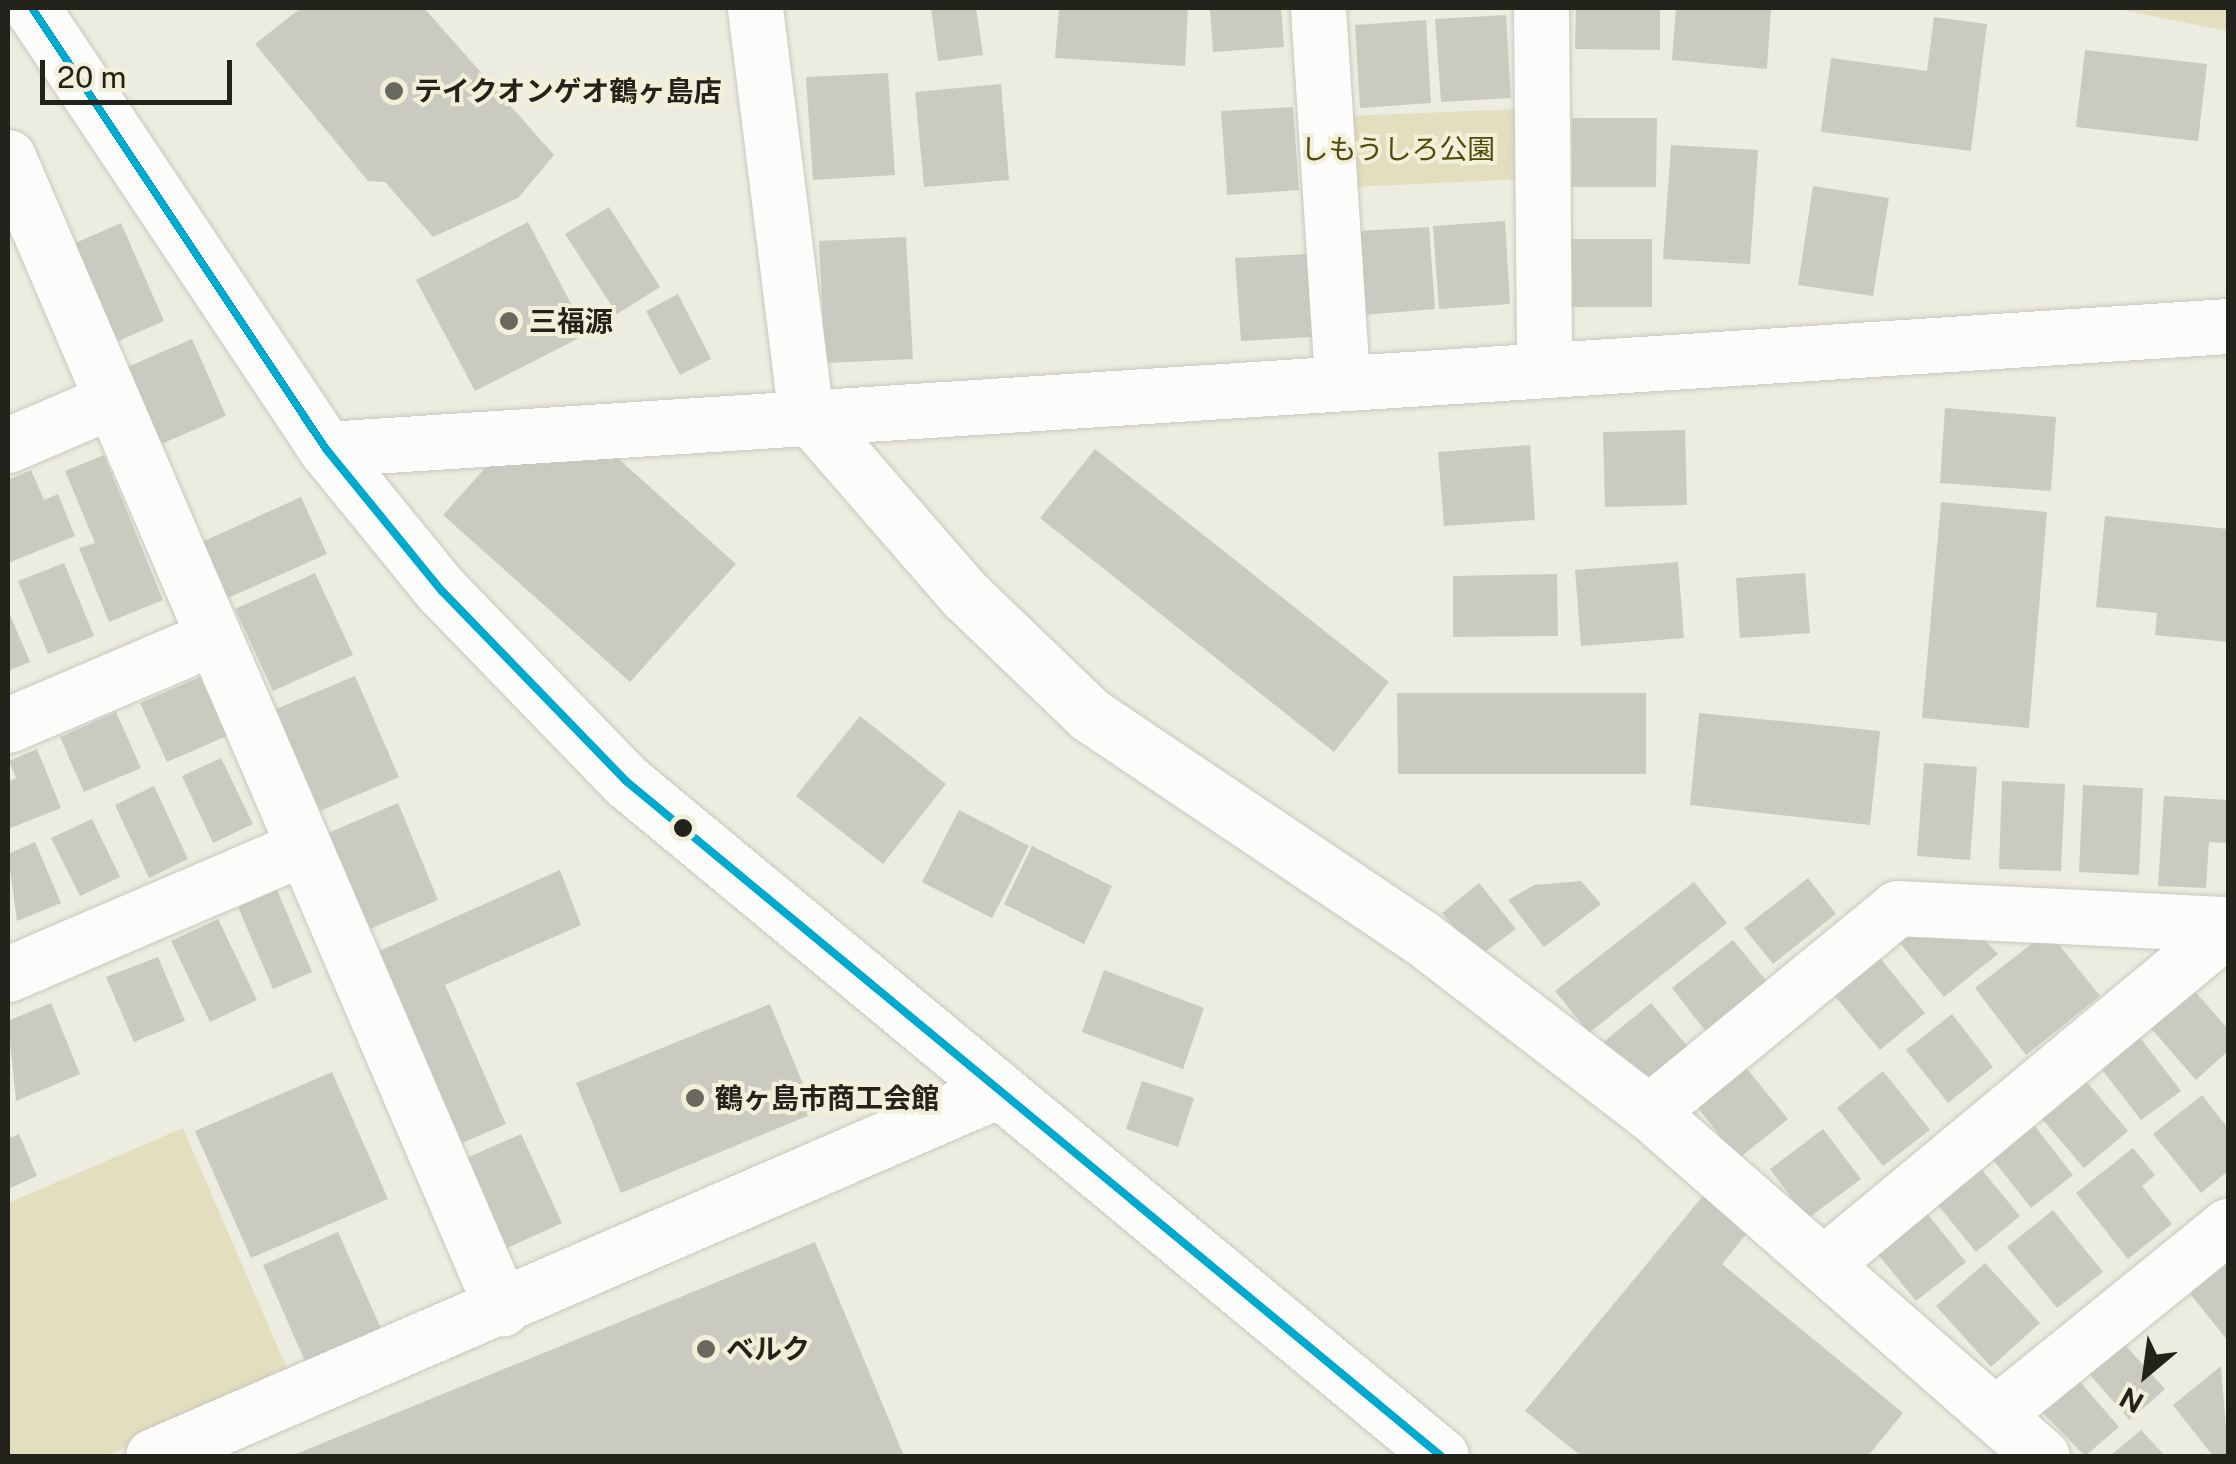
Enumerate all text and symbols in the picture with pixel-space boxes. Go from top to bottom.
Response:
scale bar [45,40,238,102]
text: 20 m [57,59,126,95]
place label: テイクオンゲオ鶴ヶ島店 [414,74,722,108]
marker: テイクオンゲオ鶴ヶ島店 [383,80,405,102]
park label: しもうしろ公園 [1300,132,1496,166]
place label: 三福源 [529,304,613,338]
marker: 三福源 [498,310,520,332]
unlabelled marker [673,818,693,838]
place label: 鶴ヶ島市商工会館 [715,1081,939,1115]
marker: 鶴ヶ島市商工会館 [684,1087,706,1109]
north arrow [2096,1324,2196,1424]
place label: ベルク [726,1332,810,1366]
marker: ベルク [695,1338,717,1360]
text: N [2114,1381,2149,1420]

